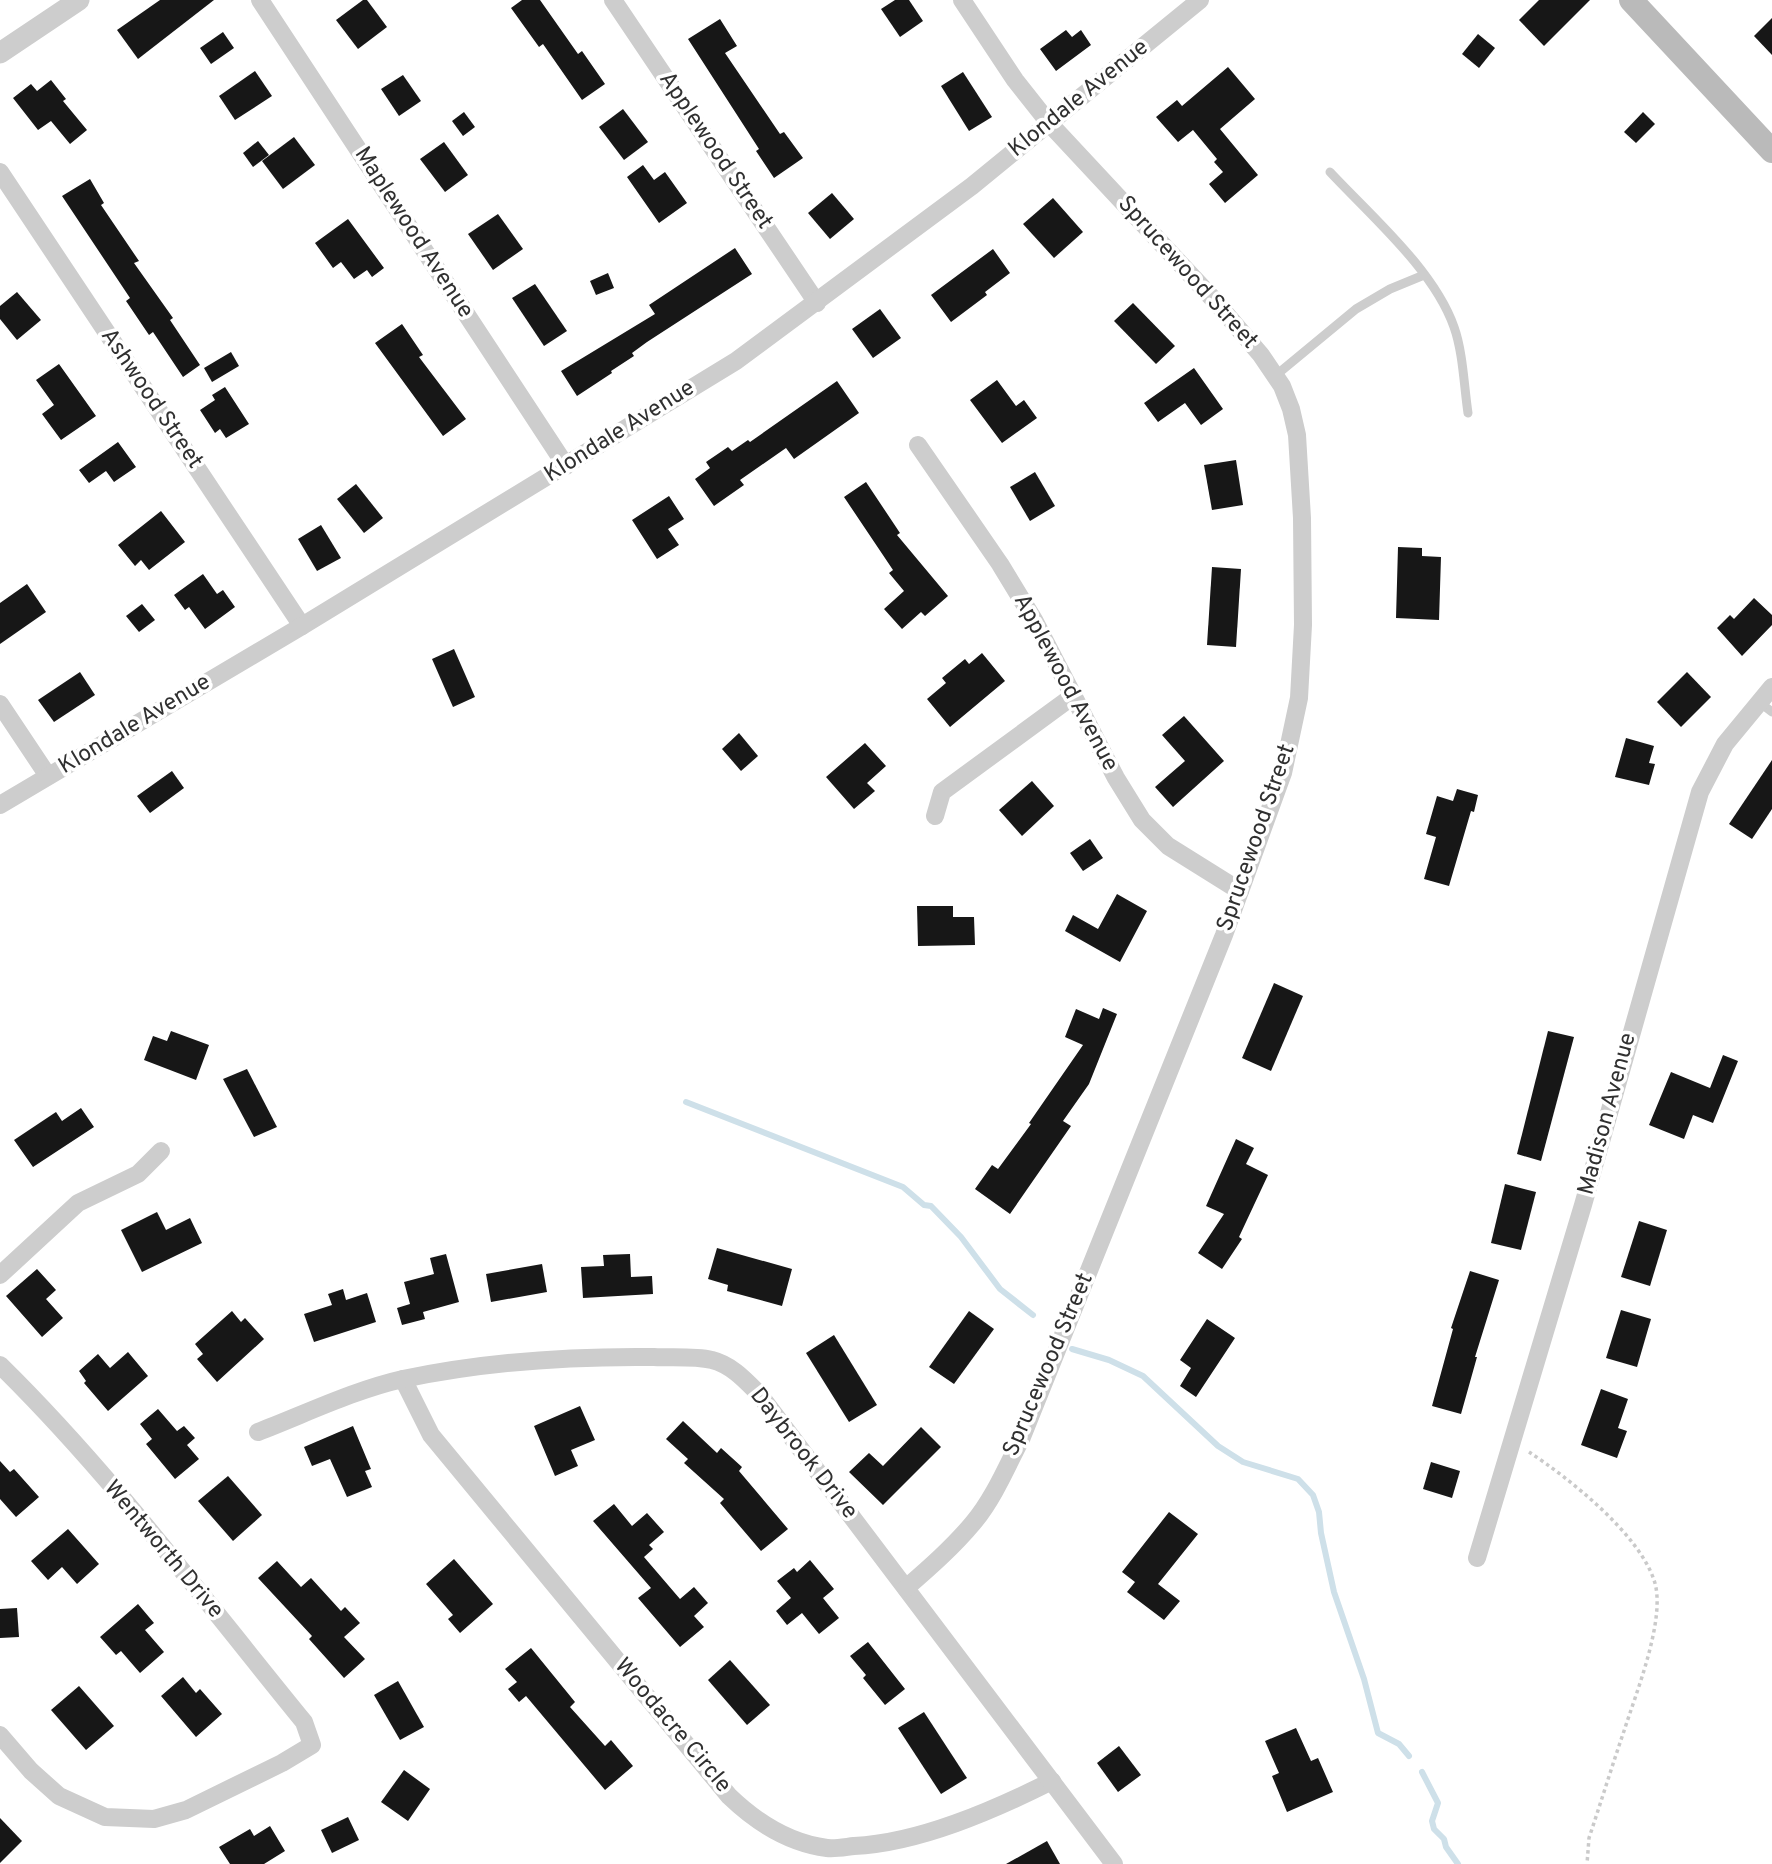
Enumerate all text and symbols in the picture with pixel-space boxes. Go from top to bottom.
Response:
street label: Klondale Avenue [1003,34,1155,164]
street label: Applewood Street [652,67,778,235]
street label: Maplewood Avenue [347,142,479,324]
street label: Sprucewood Street [1111,190,1263,356]
street label: Ashwood Street [93,323,209,475]
street label: Klondale Avenue [539,374,701,490]
street label: Applewood Avenue [1006,589,1124,777]
street label: Klondale Avenue [54,668,216,782]
street label: Sprucewood Street [1211,740,1303,936]
street label: Madison Avenue [1572,1030,1644,1198]
street label: Sprucewood Street [997,1269,1101,1461]
street label: Daybrook Drive [743,1382,863,1526]
street label: Wentworth Drive [97,1475,229,1625]
street label: Woodacre Circle [607,1653,737,1799]

